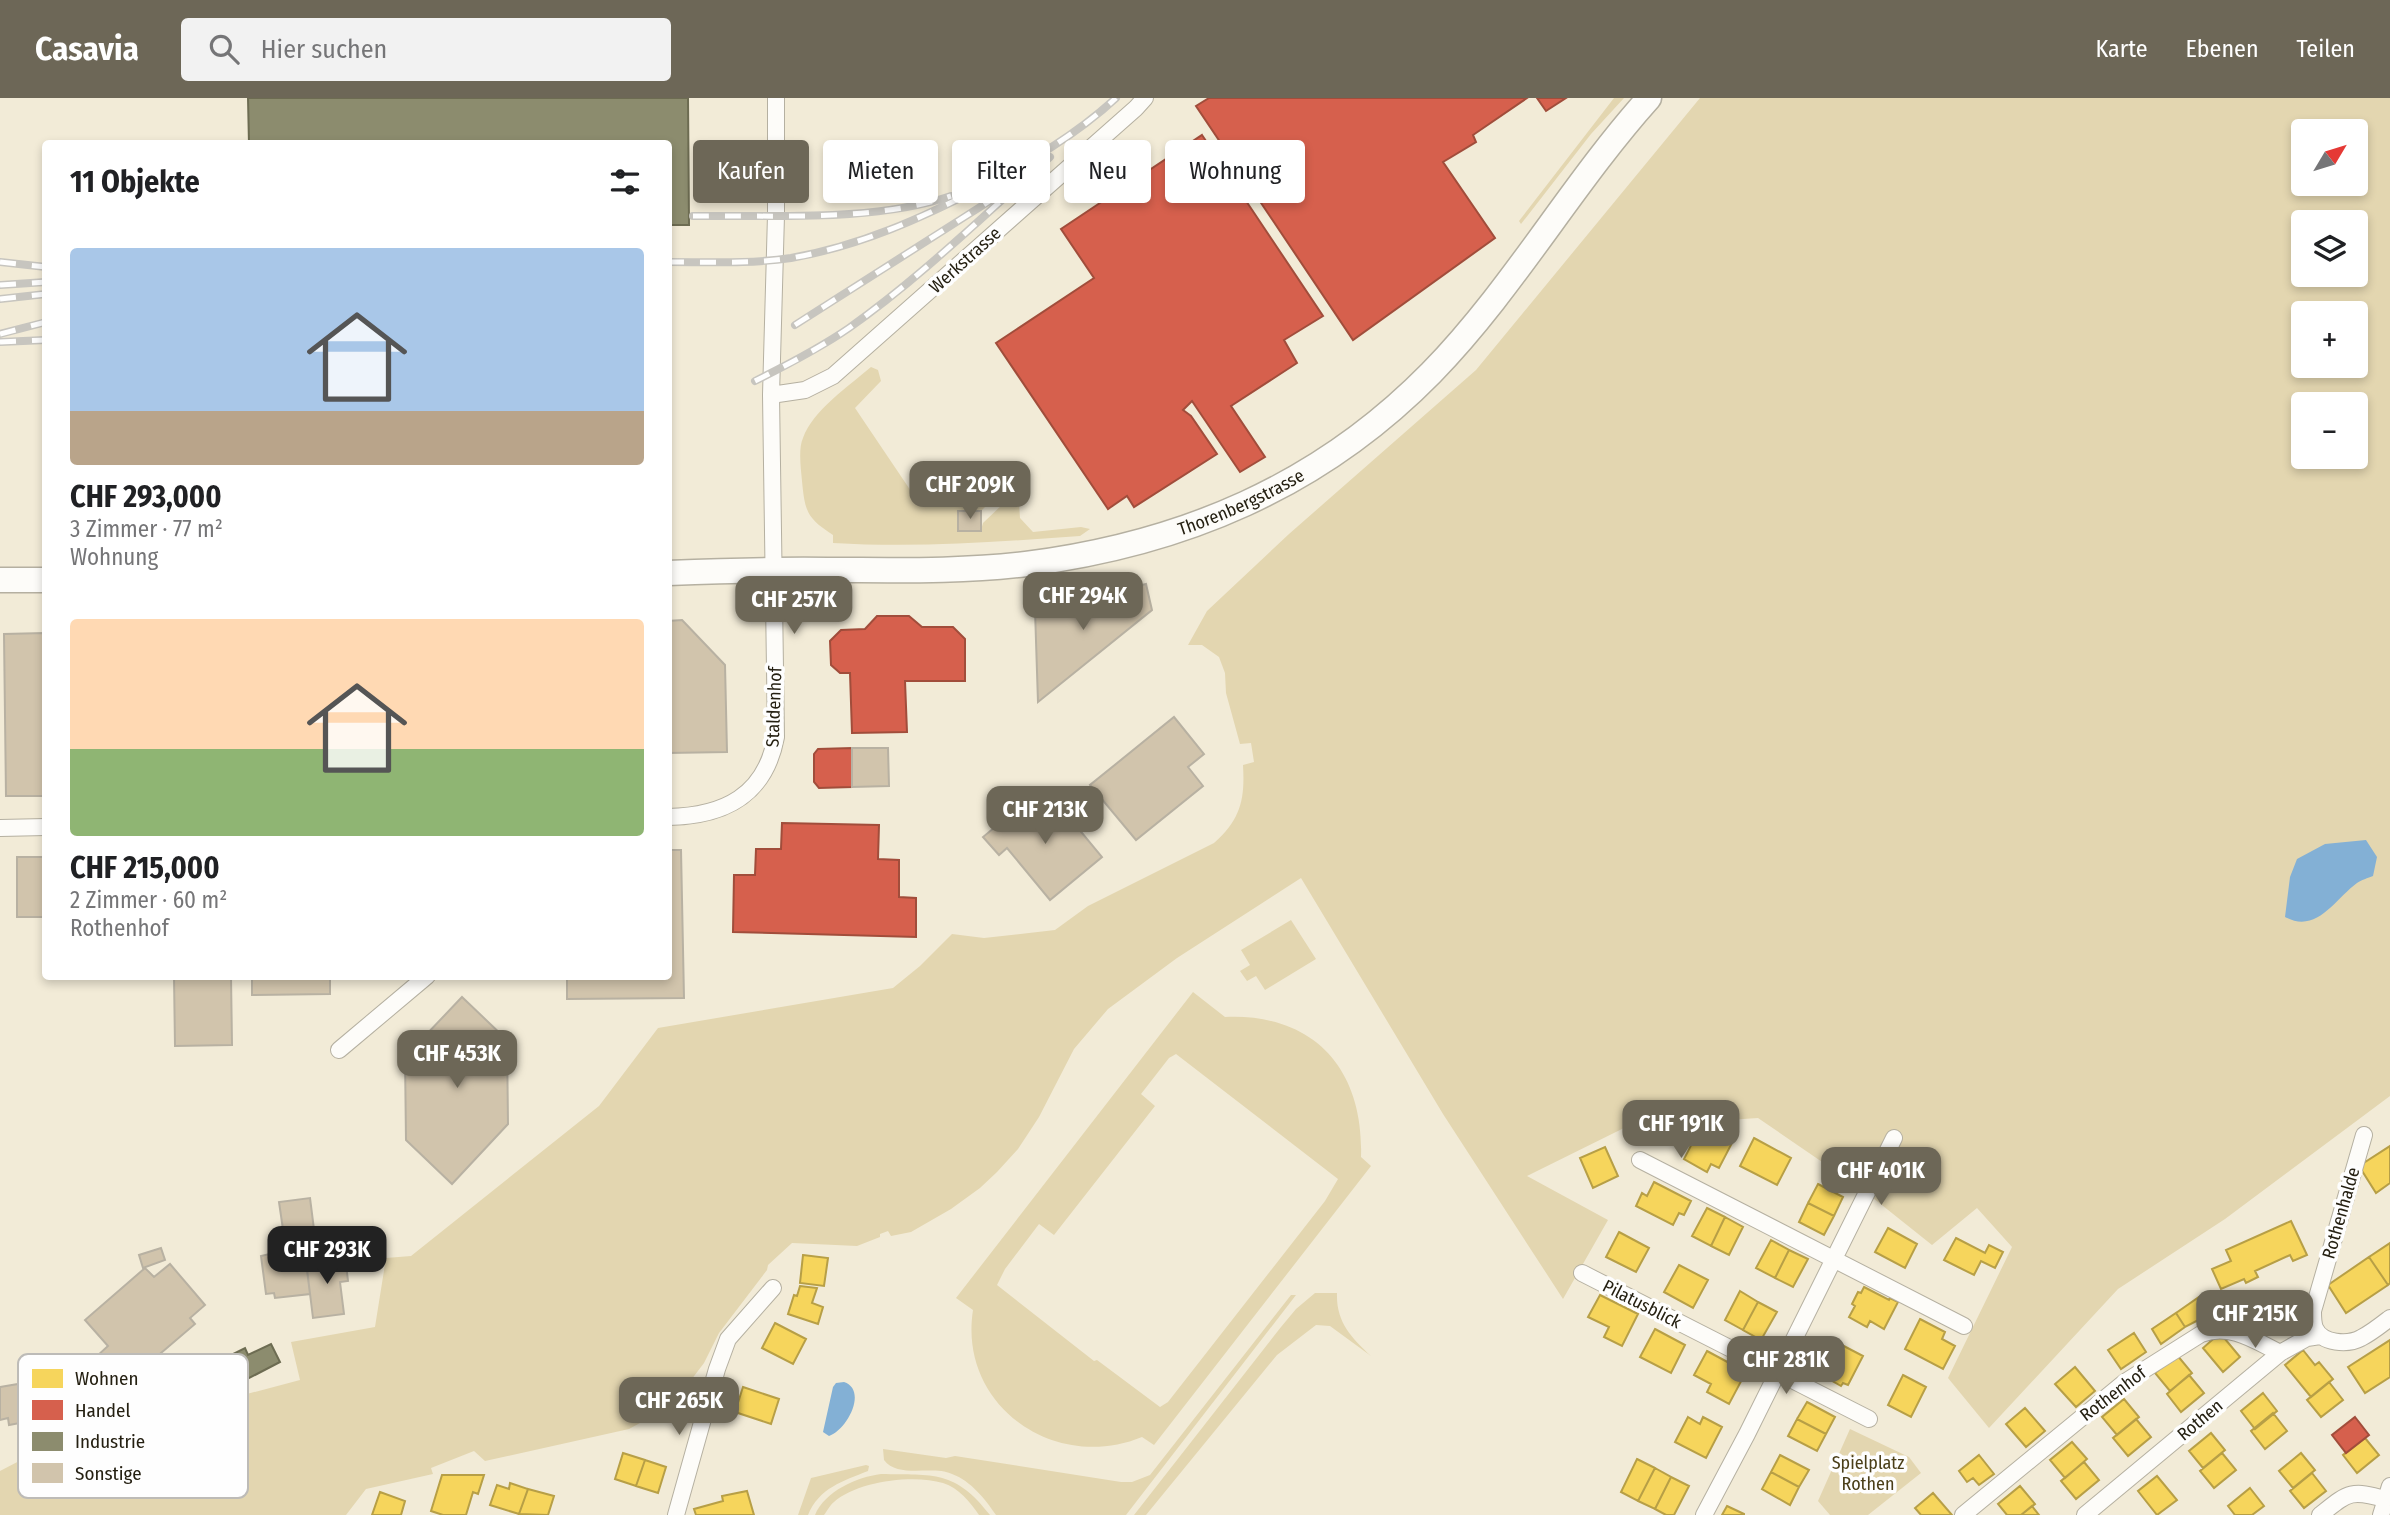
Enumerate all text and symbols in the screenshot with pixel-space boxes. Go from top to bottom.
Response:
search box [181,18,671,81]
text: Casavia [35,29,139,69]
icon: search [205,30,243,68]
text: Hier suchen [261,34,387,65]
text: Karte [2096,35,2148,63]
text: Ebenen [2186,35,2259,63]
text: Teilen [2297,35,2355,63]
north arrow [2291,119,2368,196]
map controls [2291,119,2368,469]
chip: Kaufen [693,140,809,203]
chip: Mieten [823,140,938,203]
chip: Filter [952,140,1050,203]
chip: Neu [1064,140,1151,203]
chip: Wohnung [1165,140,1305,203]
icon: filters [606,163,644,201]
text: 11 Objekte [70,164,200,200]
button: layers [2291,210,2368,287]
street label: Werkstrasse [925,222,1005,298]
icon: home [294,294,420,420]
button: + [2291,301,2368,378]
button: − [2291,392,2368,469]
pin: CHF 209K [898,462,1042,521]
street label: Thorenbergstrasse [1175,464,1308,540]
text: CHF 209K [925,470,1015,498]
text: CHF 293,000 [70,479,222,515]
text: 3 Zimmer · 77 m² [70,515,223,543]
text: Wohnung [70,543,158,571]
pin: CHF 294K [1011,573,1155,632]
pin: CHF 257K [722,576,866,636]
text: CHF 294K [1039,581,1127,609]
text: CHF 257K [751,585,837,613]
icon: home [294,665,420,791]
street label: Staldenhof [762,665,786,748]
pin: CHF 213K [973,786,1117,846]
text: CHF 213K [1002,795,1088,823]
text: CHF 215,000 [70,850,220,886]
text: 2 Zimmer · 60 m² [70,886,227,914]
text: Rothenhof [70,914,169,942]
pin: CHF 453K [385,1030,529,1090]
text: CHF 453K [413,1039,501,1067]
pin: CHF 191K [1609,1100,1753,1160]
text: CHF 191K [1638,1109,1724,1137]
pin: CHF 401K [1809,1148,1953,1207]
text: CHF 401K [1837,1156,1925,1184]
street label: Rothenhalde [2317,1165,2365,1261]
pin: CHF 293K [255,1226,399,1286]
text: CHF 293K [283,1235,371,1263]
street label: Pilatusblick [1599,1275,1686,1333]
pin: CHF 215K [2183,1290,2327,1350]
text: CHF 215K [2212,1299,2298,1327]
pin: CHF 281K [1714,1336,1858,1396]
text: CHF 281K [1743,1345,1829,1373]
legend [18,1354,248,1498]
street label: Rothenhof [2076,1361,2152,1426]
text: Wohnen [75,1367,138,1390]
pin: CHF 265K [607,1378,751,1437]
text: CHF 265K [635,1386,723,1414]
street label: Rothen [2173,1395,2227,1445]
text: Handel [75,1399,130,1422]
text: Industrie [75,1430,145,1453]
park label: Spielplatz Rothen [1832,1452,1904,1495]
text: Sonstige [75,1462,142,1485]

